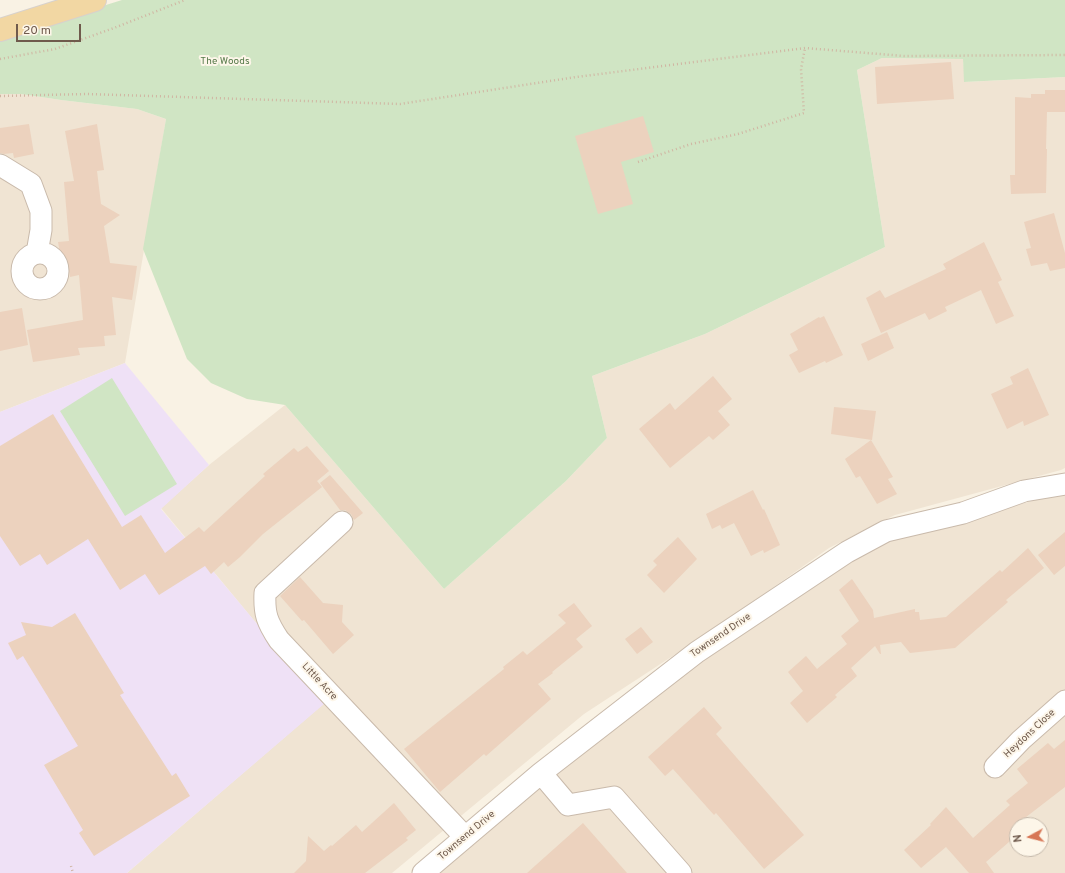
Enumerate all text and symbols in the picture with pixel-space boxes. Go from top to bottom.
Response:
scale bar [18,16,83,42]
text: 20 m [23,23,51,39]
park label: The Woods [200,56,250,68]
street label: Townsend Drive [688,611,754,661]
street label: Little Acre [299,661,339,703]
street label: Heydons Close [1002,707,1058,761]
street label: Townsend Drive [436,809,498,863]
north arrow [1009,817,1049,857]
text: N [1011,834,1026,843]

